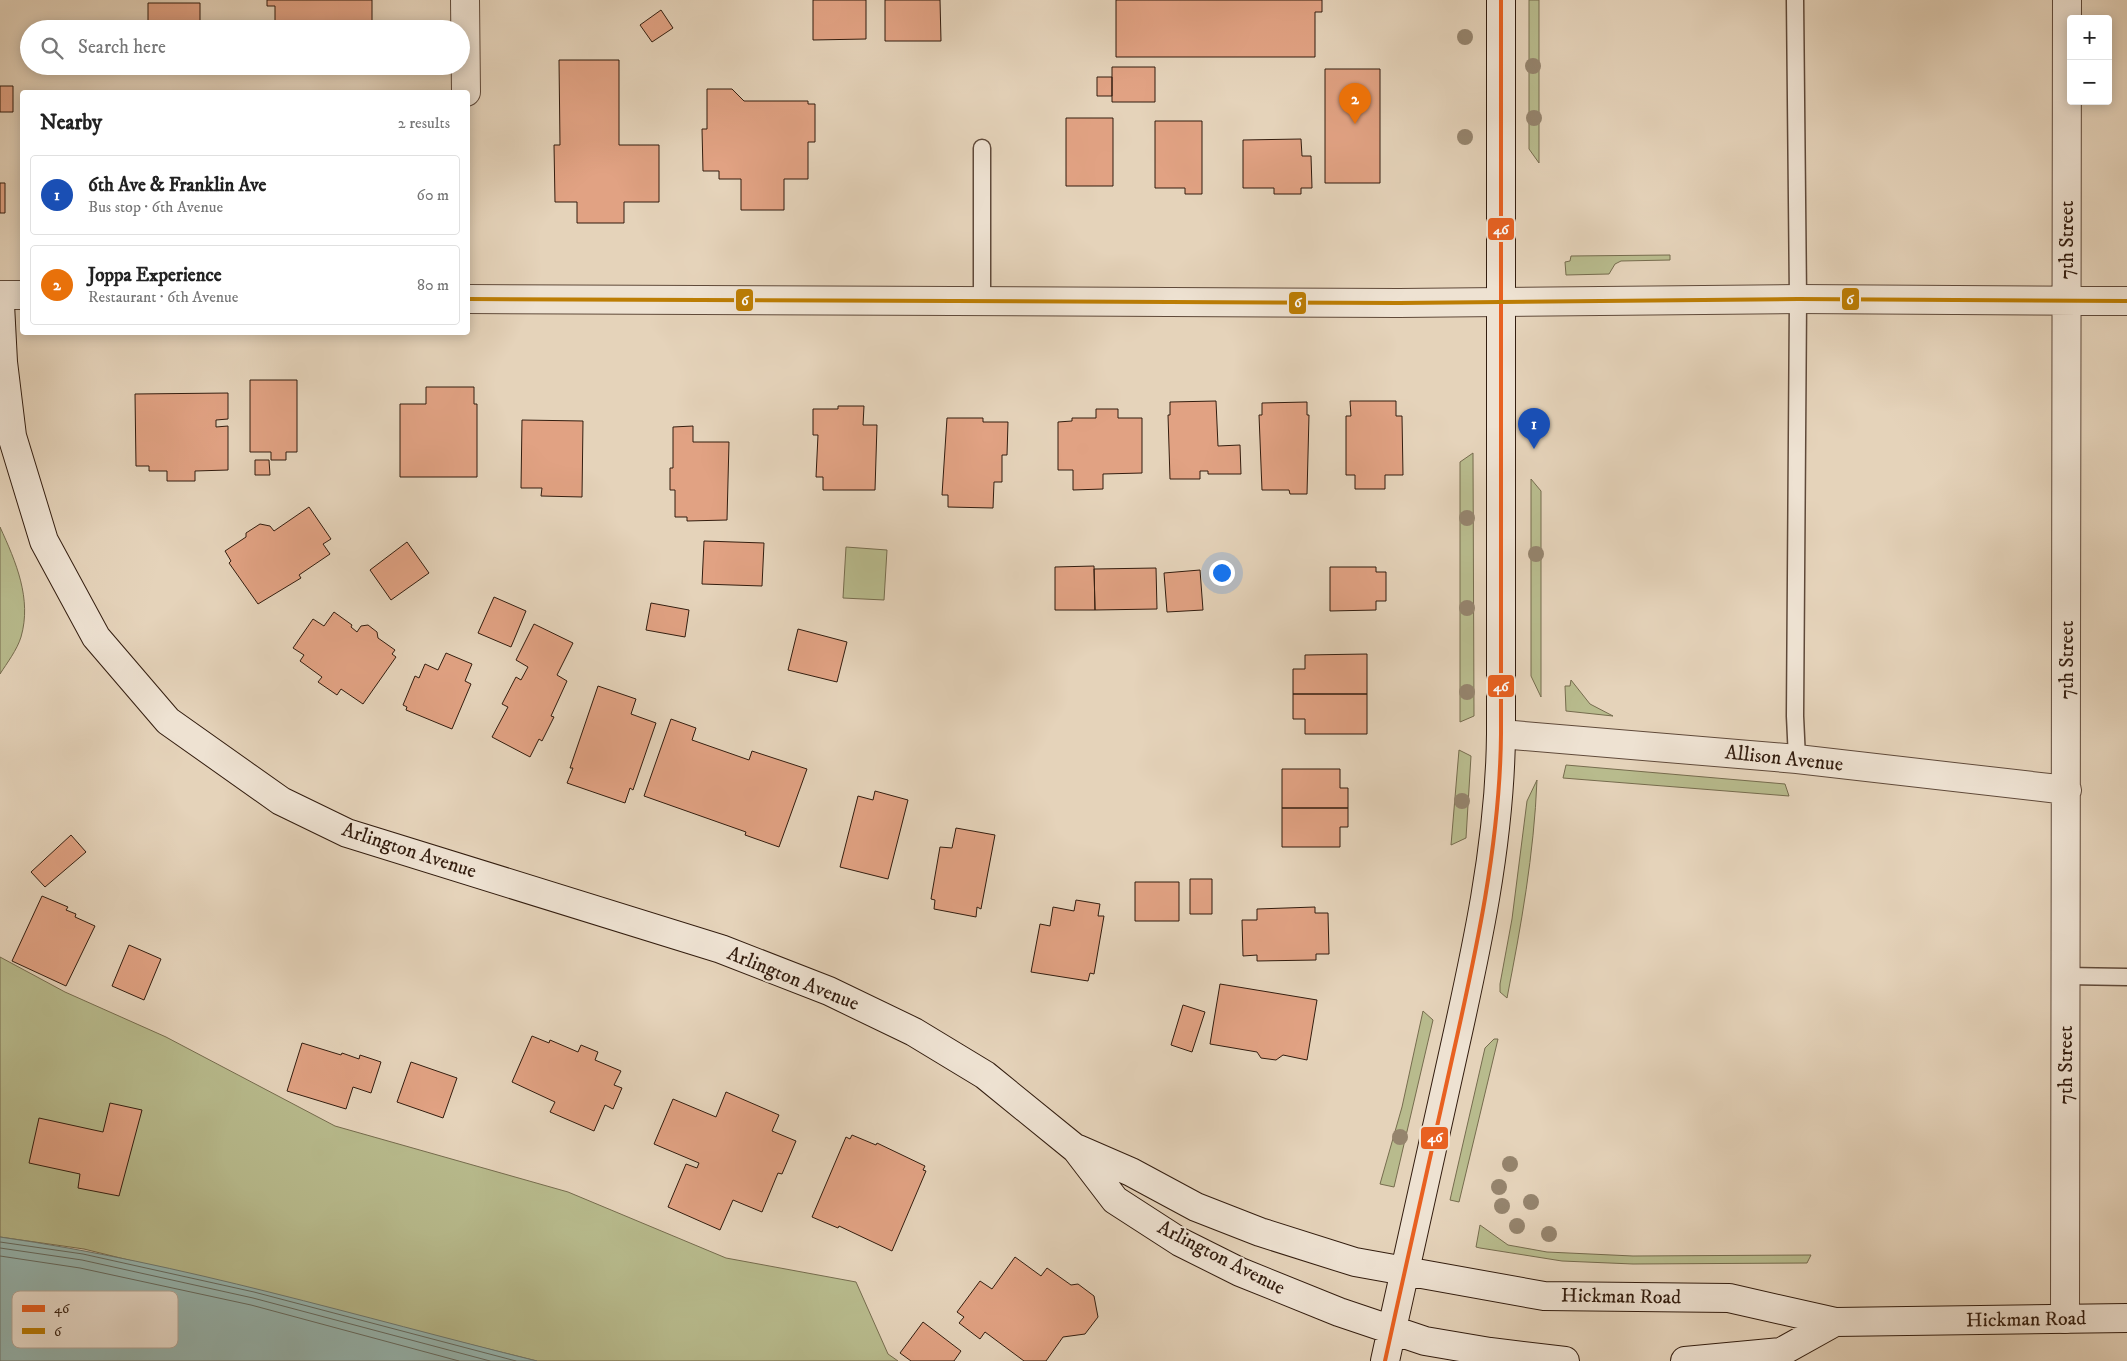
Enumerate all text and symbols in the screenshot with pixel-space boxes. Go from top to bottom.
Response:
map controls [2067,15,2112,105]
button: + [2067,15,2112,60]
search box [20,20,470,75]
icon: search [38,34,66,62]
text: Search here [78,36,166,59]
button: − [2067,60,2112,105]
pin: 2 [1339,83,1371,124]
text: Nearby [40,110,102,136]
text: 2 results [398,113,450,133]
text: 6th Ave & Franklin Ave [88,174,266,197]
text: 1 [54,185,60,205]
text: 60 m [417,185,449,205]
text: Bus stop · 6th Avenue [88,197,223,217]
street label: 7th Street [2055,200,2080,280]
line badge: 46 [1487,217,1515,241]
text: 46 [1492,221,1509,239]
text: Joppa Experience [88,264,222,287]
text: 2 [53,275,61,295]
text: 80 m [417,275,449,295]
text: Restaurant · 6th Avenue [88,287,238,307]
line badge: 6 [1841,287,1860,311]
line badge: 6 [735,288,754,312]
line badge: 6 [1288,291,1307,315]
text: 6 [1846,291,1854,309]
text: 6 [741,292,749,310]
text: 6 [1294,294,1302,312]
pin: 1 [1518,408,1550,449]
your location [1209,560,1235,586]
street label: 7th Street [2055,620,2080,700]
line badge: 46 [1487,674,1515,698]
text: 46 [1492,678,1509,696]
street label: Allison Avenue [1724,740,1844,778]
street label: Arlington Avenue [339,817,479,885]
street label: Arlington Avenue [723,941,863,1017]
street label: 7th Street [2054,1025,2079,1105]
line badge: 46 [1420,1126,1449,1150]
text: 46 [1426,1129,1443,1147]
street label: Arlington Avenue [1153,1215,1289,1301]
street label: Hickman Road [1561,1283,1681,1311]
legend [12,1291,178,1348]
text: 46 [54,1300,70,1318]
street label: Hickman Road [1966,1306,2086,1334]
text: 6 [54,1323,62,1341]

